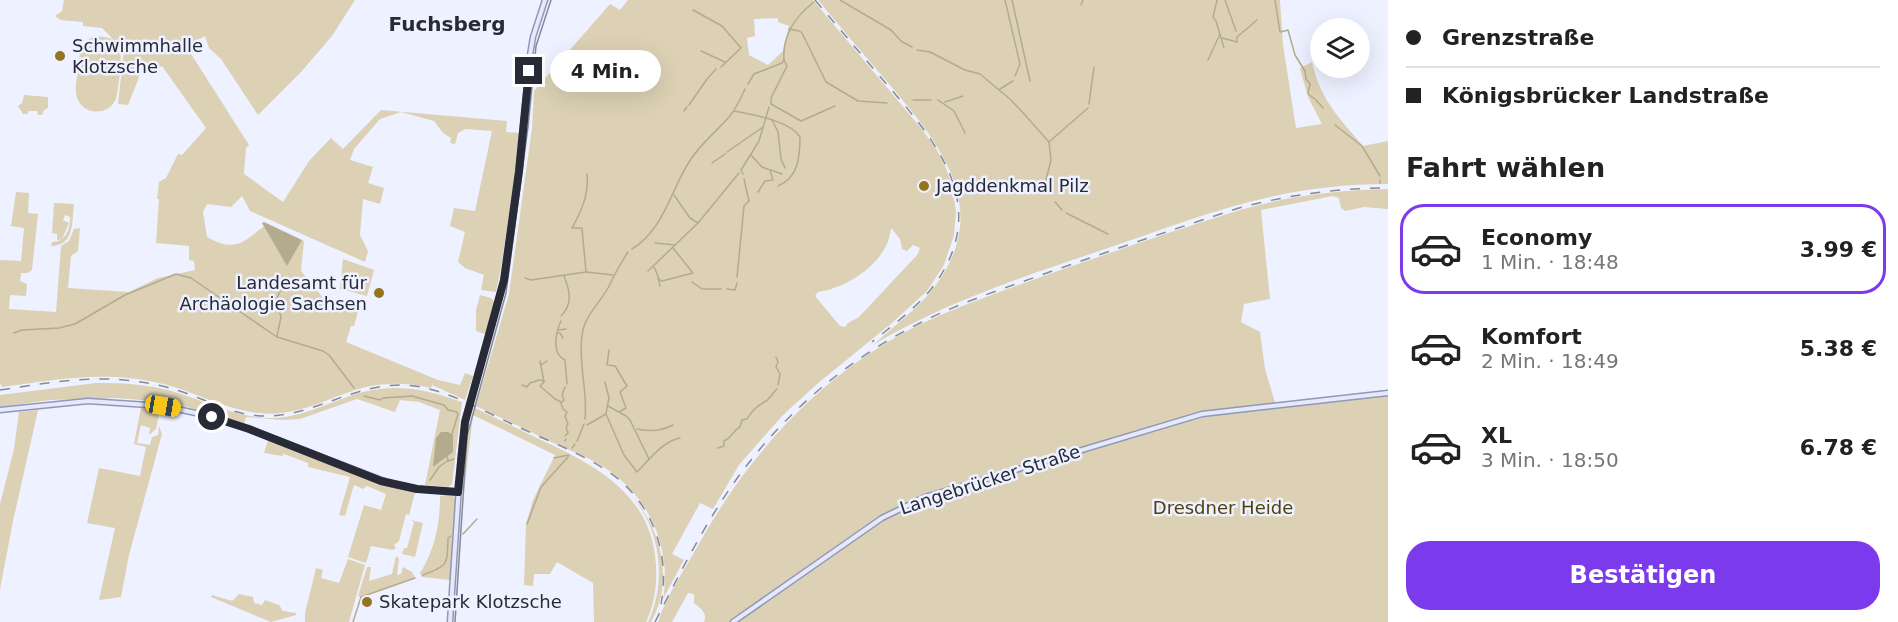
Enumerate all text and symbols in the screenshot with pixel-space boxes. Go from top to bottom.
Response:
district label: Fuchsberg [389,12,505,36]
map controls [1310,18,1370,78]
button: layers [1310,18,1370,78]
text: Grenzstraße [1442,25,1594,50]
place label: Schwimmhalle Klotzsche [72,35,203,77]
marker: Schwimmhalle Klotzsche [53,49,67,63]
callout: 4 Min. [550,50,661,92]
route end [515,57,542,84]
text: 4 Min. [571,59,640,83]
text: Königsbrücker Landstraße [1442,83,1769,108]
text: Fahrt wählen [1406,152,1605,183]
place label: Jagddenkmal Pilz [935,175,1089,196]
marker: Jagddenkmal Pilz [917,179,931,193]
icon: car [1409,222,1463,276]
text: Economy [1481,225,1592,250]
text: 3.99 € [1800,237,1877,262]
text: 1 Min. · 18:48 [1481,250,1619,274]
place label: Landesamt für Archäologie Sachsen [179,272,368,314]
marker: Landesamt für Archäologie Sachsen [372,286,386,300]
icon: car [1409,321,1463,375]
text: Komfort [1481,324,1582,349]
text: 5.38 € [1800,336,1877,361]
text: 2 Min. · 18:49 [1481,349,1619,373]
car [144,394,182,418]
route start [198,403,225,430]
icon: car [1409,420,1463,474]
text: XL [1481,423,1512,448]
text: 6.78 € [1800,435,1877,460]
street label: Langebrücker Straße [897,440,1083,519]
text: 3 Min. · 18:50 [1481,448,1619,472]
park label: Dresdner Heide [1153,497,1293,518]
button: Bestätigen [1406,541,1880,610]
place label: Skatepark Klotzsche [379,591,562,612]
marker: Skatepark Klotzsche [360,595,374,609]

